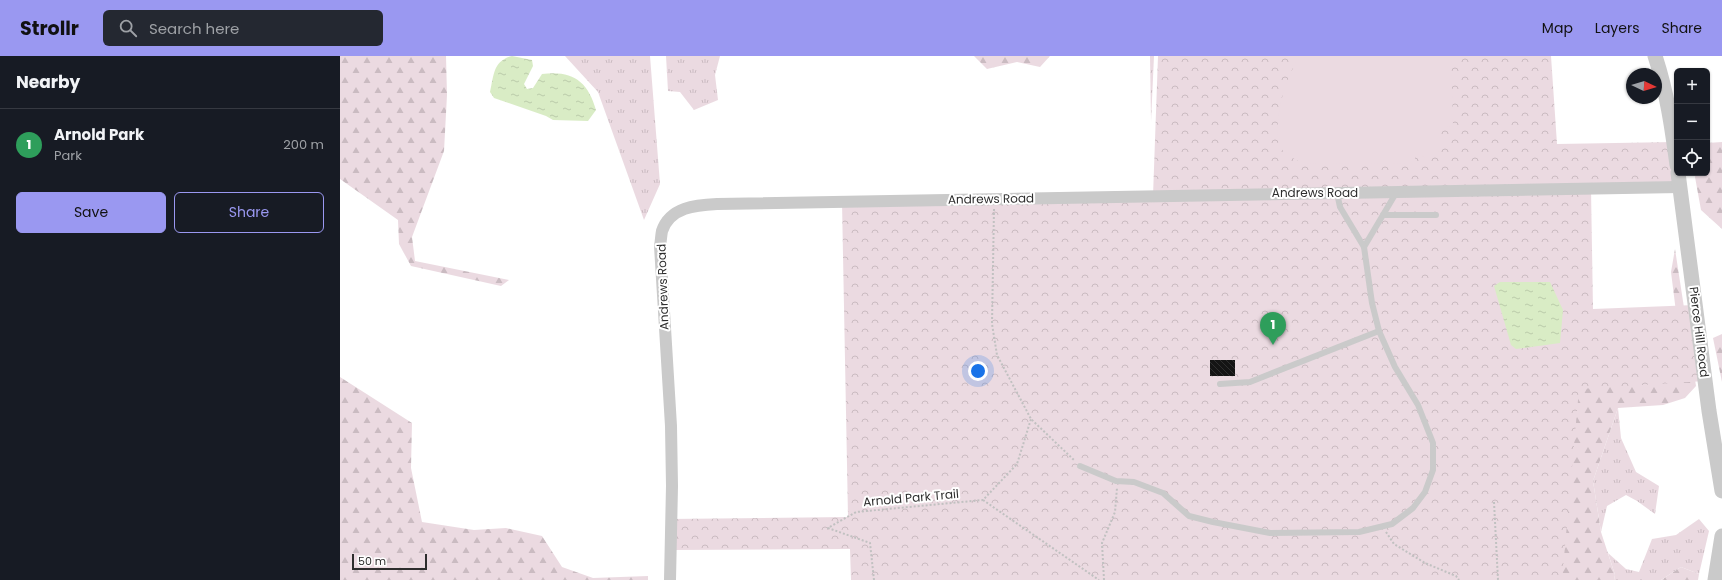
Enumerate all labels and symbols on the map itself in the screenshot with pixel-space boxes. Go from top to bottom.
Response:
north arrow [1626,68,1662,104]
street label: Andrews Road [1272,184,1358,201]
street label: Andrews Road [948,189,1034,208]
street label: Andrews Road [652,244,673,330]
street label: Pierce Hill Road [1685,286,1713,378]
pin: 1 [1260,312,1286,345]
your location [968,361,988,381]
street label: Arnold Park Trail [862,485,960,510]
scale bar [352,552,427,571]

